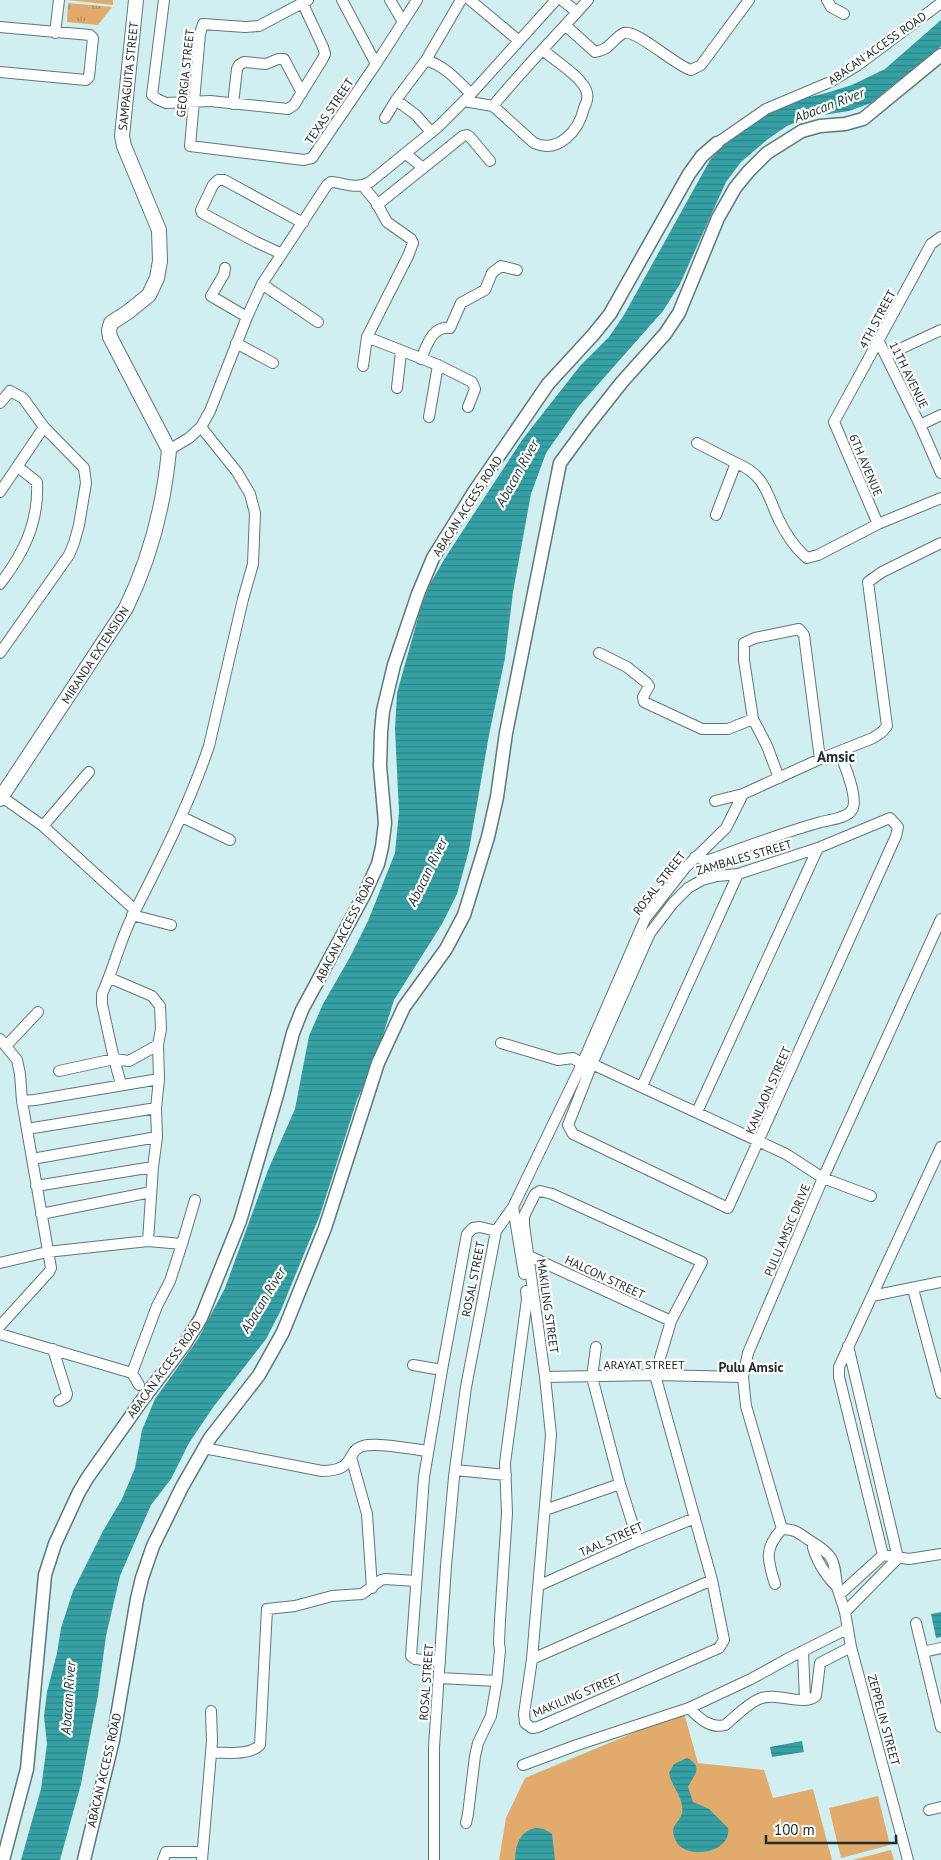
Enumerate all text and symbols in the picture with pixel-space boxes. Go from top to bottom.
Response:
street label: ABACAN ACCESS ROAD [825,8,929,88]
street label: SAMPAGUITA STREET [115,20,141,131]
street label: GEORGIA STREET [173,28,197,118]
street label: TEXAS STREET [301,75,357,147]
water label: Abacan River [790,83,868,127]
street label: 4TH STREET [855,287,899,351]
street label: 11TH AVENUE [886,339,932,411]
street label: 6TH AVENUE [846,432,886,498]
water label: Abacan River [491,435,543,510]
street label: ABACAN ACCESS ROAD [429,453,505,559]
street label: MIRANDA EXTENSION [58,604,132,706]
district label: Amsic [817,747,856,766]
water label: Abacan River [402,834,452,910]
street label: ZAMBALES STREET [694,836,794,878]
street label: ROSAL STREET [629,848,689,918]
street label: ABACAN ACCESS ROAD [312,873,378,985]
street label: KANLAON STREET [742,1044,794,1136]
street label: PULU AMSIC DRIVE [761,1181,813,1279]
street label: ROSAL STREET [458,1240,488,1318]
street label: HALCON STREET [563,1252,648,1302]
street label: MAKILING STREET [534,1258,562,1355]
water label: Abacan River [236,1263,290,1337]
street label: ABACAN ACCESS ROAD [124,1317,205,1421]
street label: ARAYAT STREET [603,1357,685,1372]
district label: Pulu Amsic [718,1358,784,1376]
street label: TAAL STREET [577,1518,646,1560]
street label: ROSAL STREET [416,1643,436,1721]
water label: Abacan River [56,1659,80,1736]
street label: MAKILING STREET [530,1669,624,1721]
street label: ZEPPELIN STREET [865,1673,903,1767]
street label: ABACAN ACCESS ROAD [84,1711,125,1829]
scale bar [766,1812,896,1844]
text: 100 m [774,1820,815,1839]

